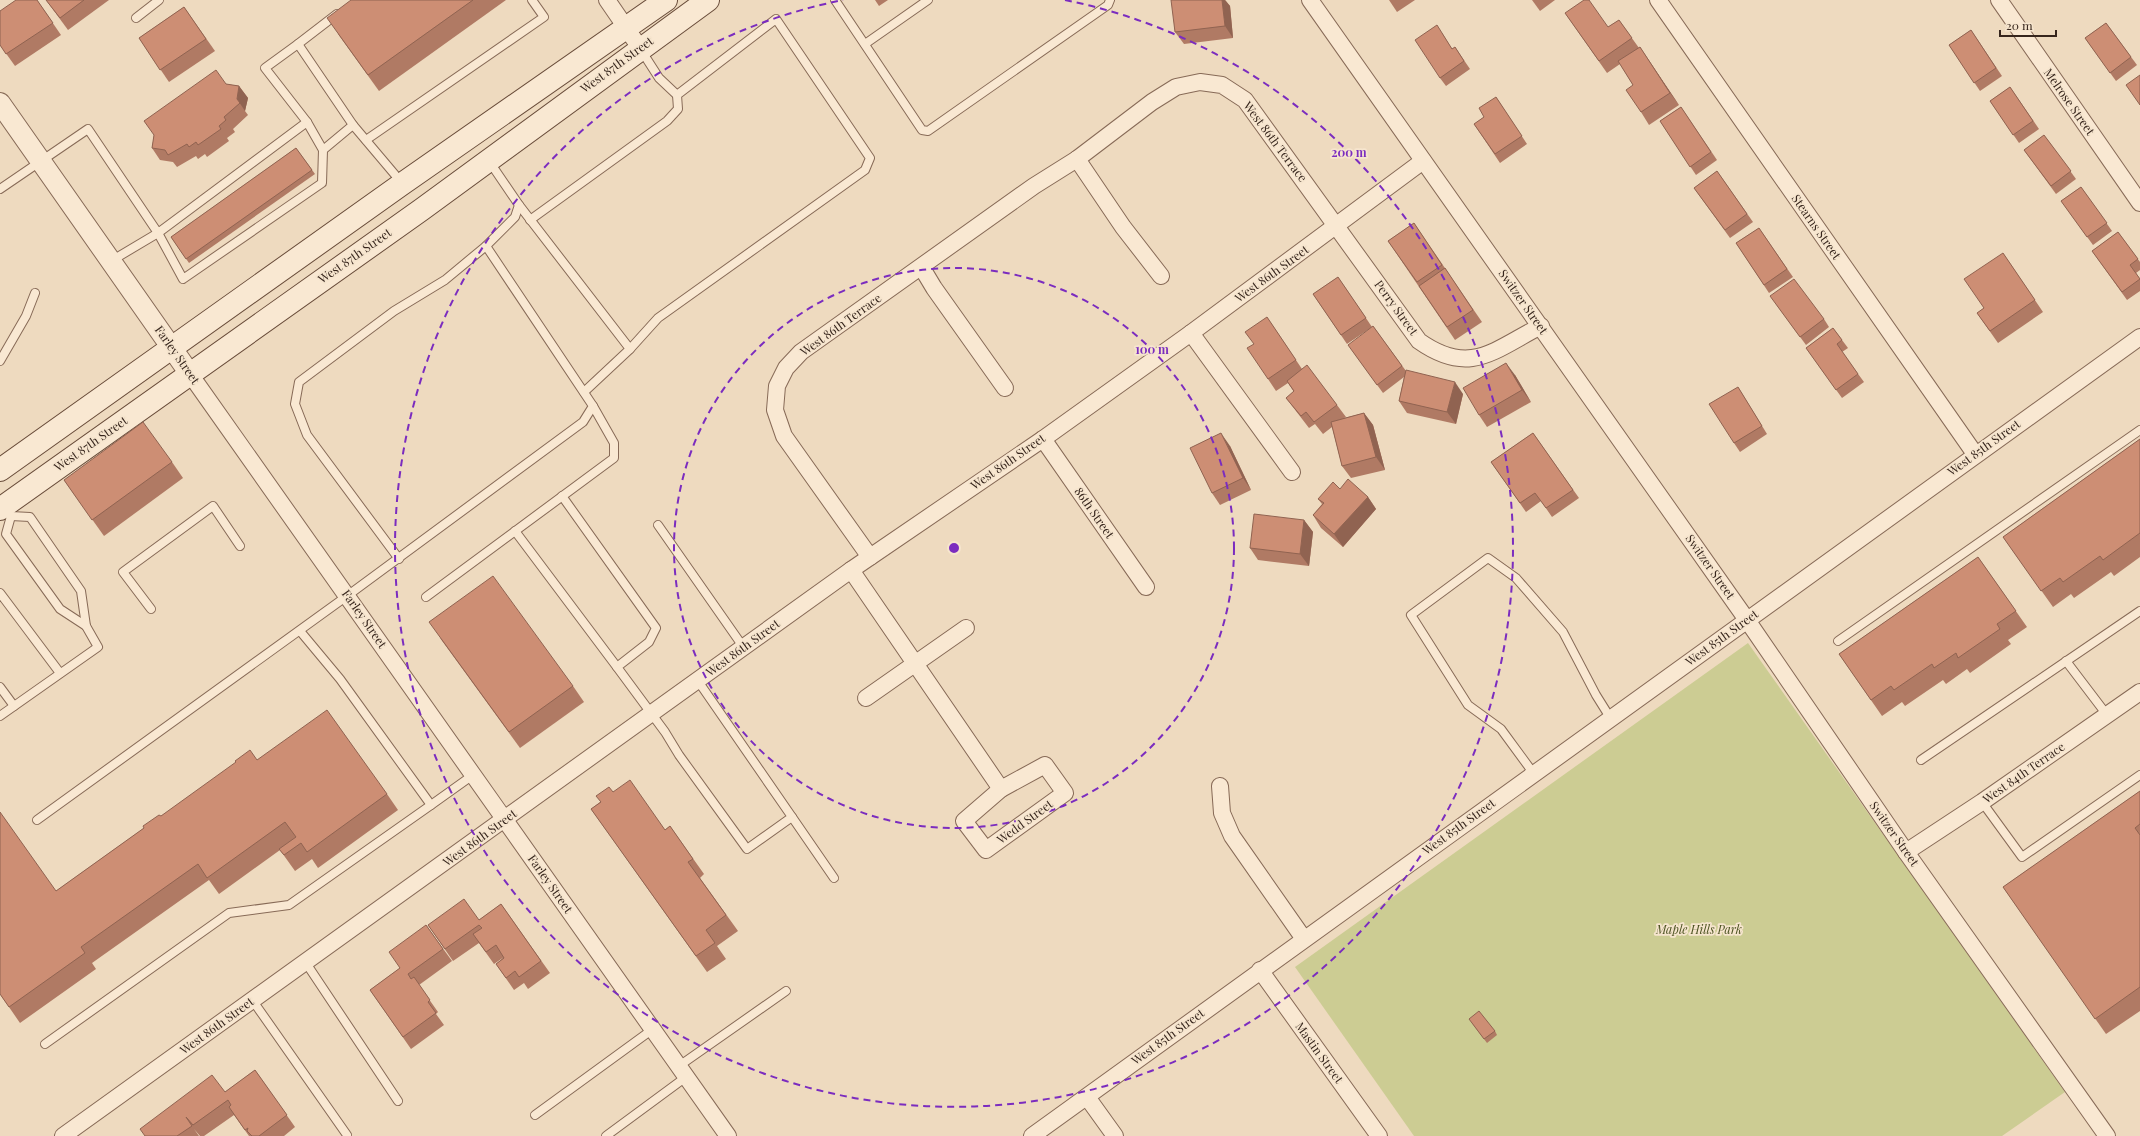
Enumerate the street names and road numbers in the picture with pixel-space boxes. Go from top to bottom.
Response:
street label: West 87th Street [576,32,657,97]
street label: Melrose Street [2041,65,2099,139]
street label: West 86th Terrace [1240,97,1311,185]
street label: Stearns Street [1789,191,1846,263]
street label: West 87th Street [314,223,395,287]
street label: West 86th Street [1231,241,1312,306]
street label: Switzer Street [1496,266,1552,338]
street label: Perry Street [1371,277,1423,339]
street label: West 86th Terrace [796,289,884,360]
street label: Farley Street [152,322,204,387]
street label: West 87th Street [50,411,131,475]
street label: West 85th Street [1943,415,2024,480]
street label: West 86th Street [966,429,1048,493]
street label: 86th Street [1071,484,1119,542]
street label: Switzer Street [1683,531,1739,603]
street label: Farley Street [339,586,391,651]
street label: West 85th Street [1681,605,1762,670]
street label: West 86th Street [702,615,783,680]
street label: West 84th Terrace [1979,738,2067,807]
street label: West 85th Street [1418,794,1499,859]
street label: Wedd Street [993,795,1056,847]
street label: Switzer Street [1867,798,1923,870]
street label: West 86th Street [439,805,520,870]
street label: Farley Street [525,851,577,916]
street label: West 86th Street [176,993,257,1058]
street label: West 85th Street [1127,1004,1208,1069]
street label: Mastin Street [1292,1019,1348,1087]

